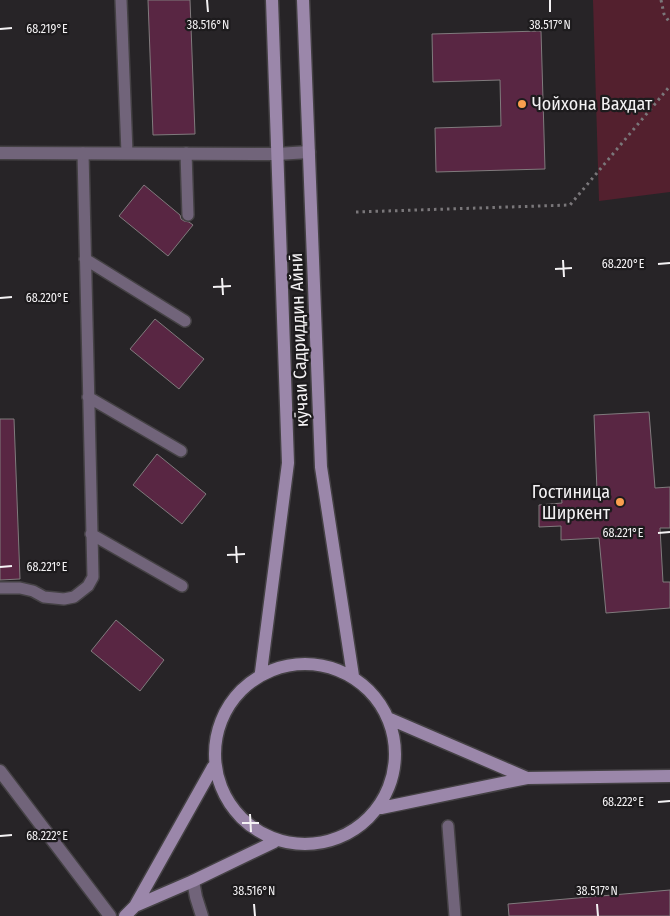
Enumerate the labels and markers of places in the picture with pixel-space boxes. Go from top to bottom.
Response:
place label: Чойхона Вахдат [532,93,653,115]
marker: Чойхона Вахдат [516,98,528,110]
place label: Гостиница Ширкент [532,481,611,524]
marker: Гостиница Ширкент [614,496,626,508]

